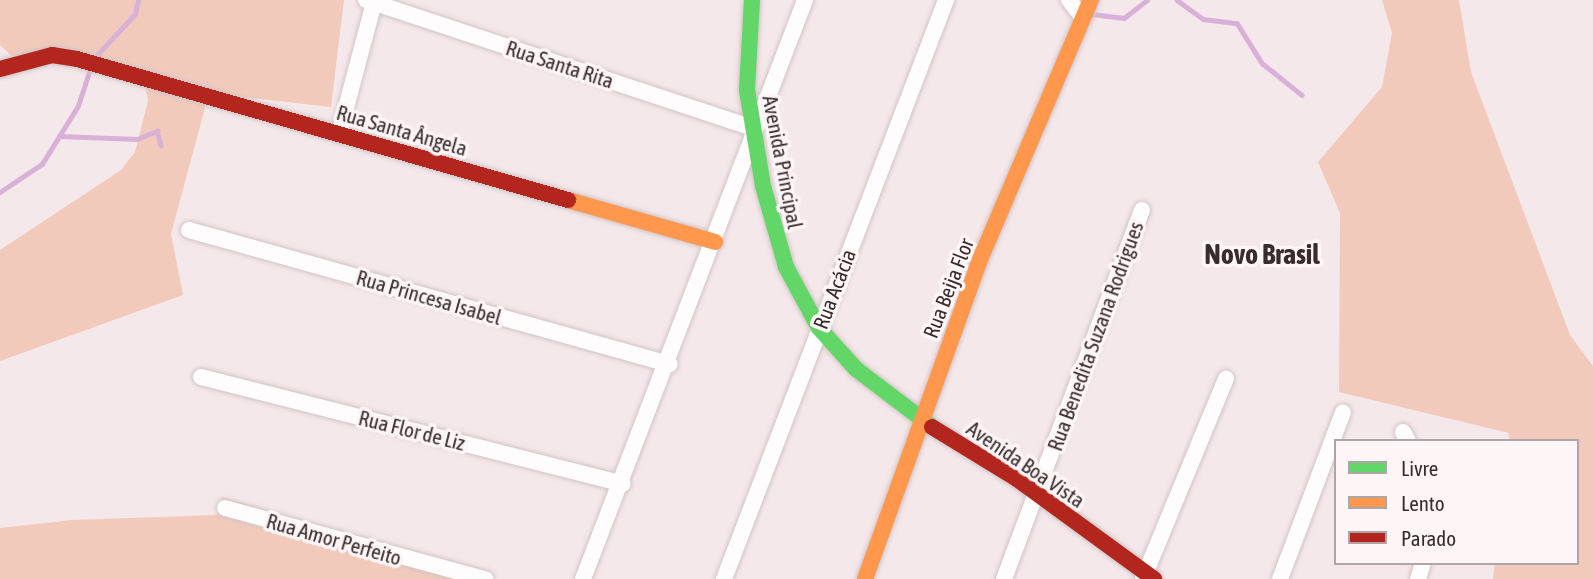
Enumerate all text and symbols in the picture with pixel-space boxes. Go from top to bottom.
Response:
street label: Rua Santa Rita [503,35,617,93]
street label: Avenida Principal [758,93,808,231]
street label: Rua Santa Ângela [334,99,470,161]
street label: Rua Benedita Suzana Rodrigues [1042,218,1148,454]
street label: Rua Beija Flor [917,234,979,342]
district label: Novo Brasil [1204,237,1320,271]
street label: Rua Acácia [807,246,861,332]
street label: Rua Princesa Isabel [354,264,504,330]
street label: Rua Flor de Liz [356,405,468,455]
street label: Avenida Boa Vista [962,415,1090,513]
legend [1334,439,1579,565]
text: Livre [1401,456,1438,480]
text: Lento [1401,491,1445,515]
street label: Rua Amor Perfeito [264,508,404,570]
text: Parado [1401,526,1456,550]

